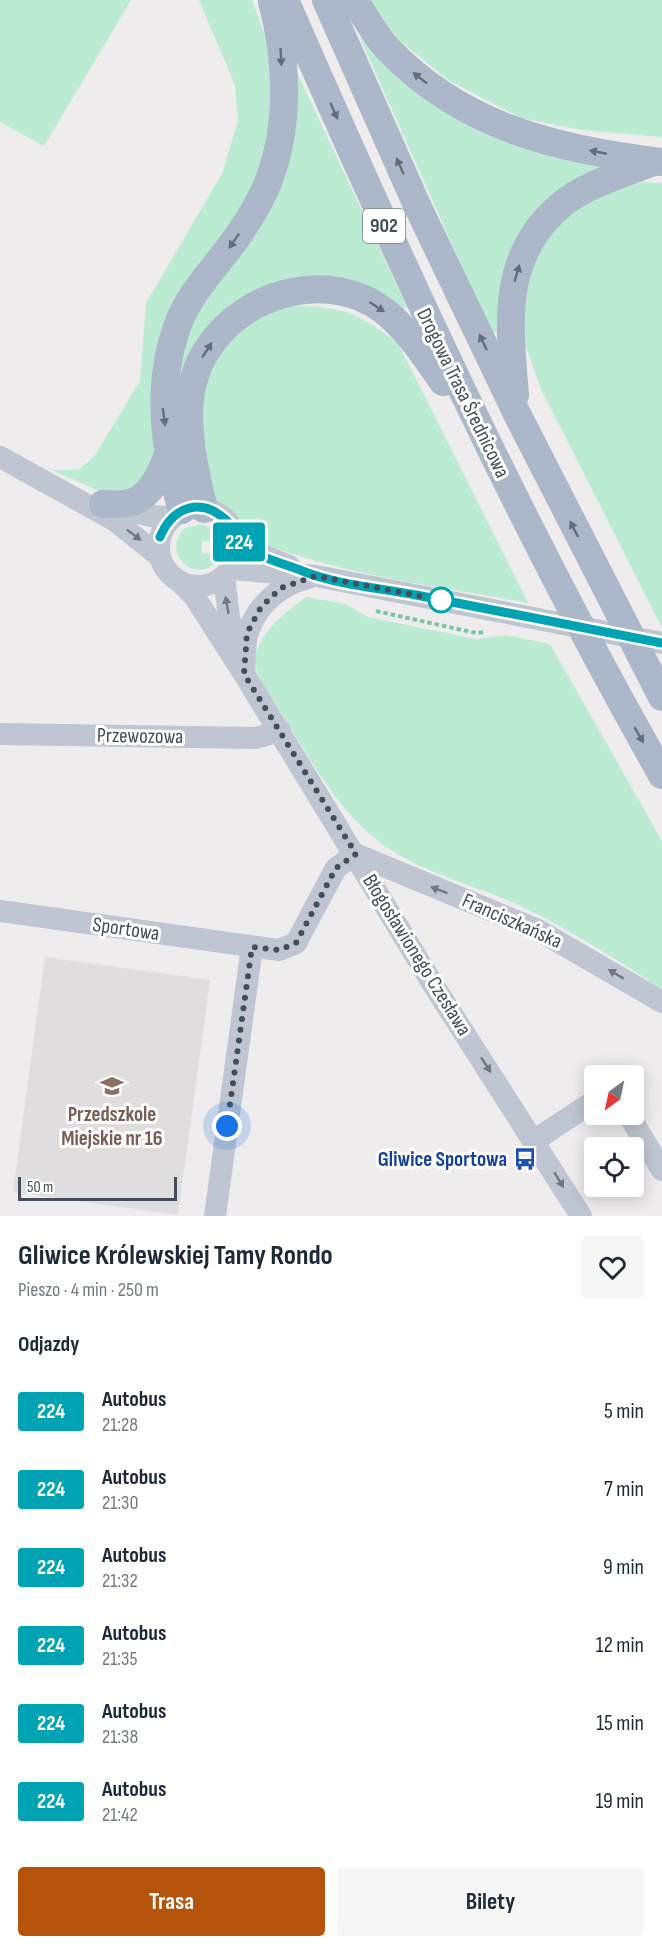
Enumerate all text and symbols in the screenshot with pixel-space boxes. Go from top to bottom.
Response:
one-way arrow [277,48,286,67]
one-way arrow [413,73,428,85]
one-way arrow [329,103,339,121]
one-way arrow [589,147,608,156]
one-way arrow [395,156,405,174]
road number: 902 [363,209,405,243]
one-way arrow [229,233,240,249]
one-way arrow [513,264,522,282]
one-way arrow [369,301,385,312]
street label: Drogowa Trasa Średnicowa [411,304,515,482]
one-way arrow [478,334,487,351]
one-way arrow [201,342,212,358]
one-way arrow [160,407,169,426]
one-way arrow [570,521,579,538]
line badge: 224 [204,522,274,562]
one-way arrow [126,529,142,541]
text: 224 [225,530,253,555]
unlabelled marker [428,587,454,613]
one-way arrow [222,596,231,615]
street label: Przewozowa [97,723,183,749]
one-way arrow [634,727,645,743]
street label: Błogosławionego Czesława [357,870,477,1040]
one-way arrow [429,884,447,894]
street label: Franciszkańska [458,888,566,954]
street label: Sportowa [91,912,161,946]
one-way arrow [608,968,624,979]
one-way arrow [480,1057,491,1073]
north arrow [584,1065,644,1125]
map controls [584,1065,644,1197]
school or university icon: Przedszkole Miejskie nr 16 [99,1073,125,1099]
place label: Przedszkole Miejskie nr 16 [61,1102,163,1151]
your location [212,1111,242,1141]
button: locate [584,1137,644,1197]
bus stop icon: Gliwice Sportowa [512,1146,538,1172]
place label: Gliwice Sportowa [378,1147,507,1172]
one-way arrow [554,1172,565,1188]
scale bar [18,1174,177,1202]
text: 50 m [27,1178,53,1197]
button: heart [581,1236,644,1299]
text: Gliwice Królewskiej Tamy Rondo [18,1239,333,1272]
text: Pieszo · 4 min · 250 m [18,1278,159,1302]
text: Odjazdy [18,1331,79,1358]
text: Autobus [102,1386,166,1413]
text: 5 min [604,1398,644,1425]
text: 224 [37,1399,65,1424]
text: 21:28 [102,1413,138,1437]
text: Autobus [102,1464,166,1491]
text: 7 min [604,1476,644,1503]
text: 224 [37,1477,65,1502]
text: 21:30 [102,1491,138,1515]
text: Autobus [102,1542,166,1569]
text: 9 min [603,1554,644,1581]
text: 224 [37,1555,65,1580]
text: 21:32 [102,1569,138,1593]
text: Autobus [102,1620,166,1647]
text: 12 min [596,1632,644,1659]
text: 224 [37,1633,65,1658]
text: 21:35 [102,1647,137,1671]
text: Autobus [102,1698,166,1725]
text: 15 min [596,1710,644,1737]
text: 224 [37,1711,65,1736]
text: 21:38 [102,1725,138,1749]
text: Autobus [102,1776,166,1803]
text: 19 min [595,1788,644,1815]
text: 224 [37,1789,65,1814]
text: 21:42 [102,1803,138,1827]
button: Trasa [18,1867,325,1936]
button: Bilety [337,1867,644,1936]

